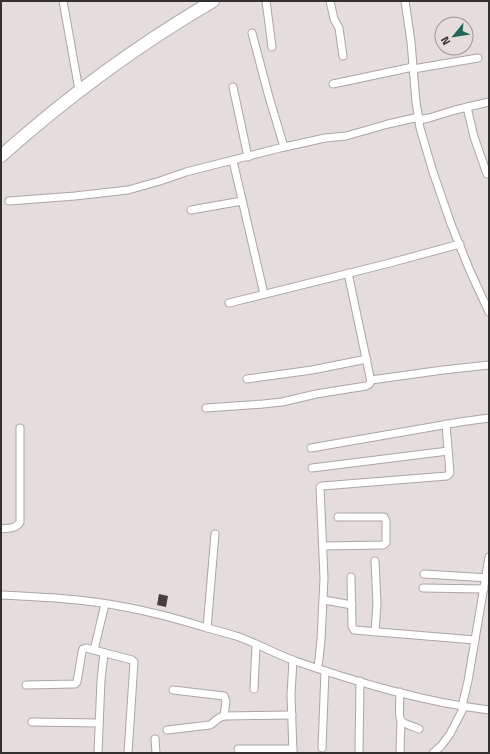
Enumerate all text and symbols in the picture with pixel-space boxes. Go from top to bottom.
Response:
north arrow [434,16,474,56]
text: N [437,34,454,48]

